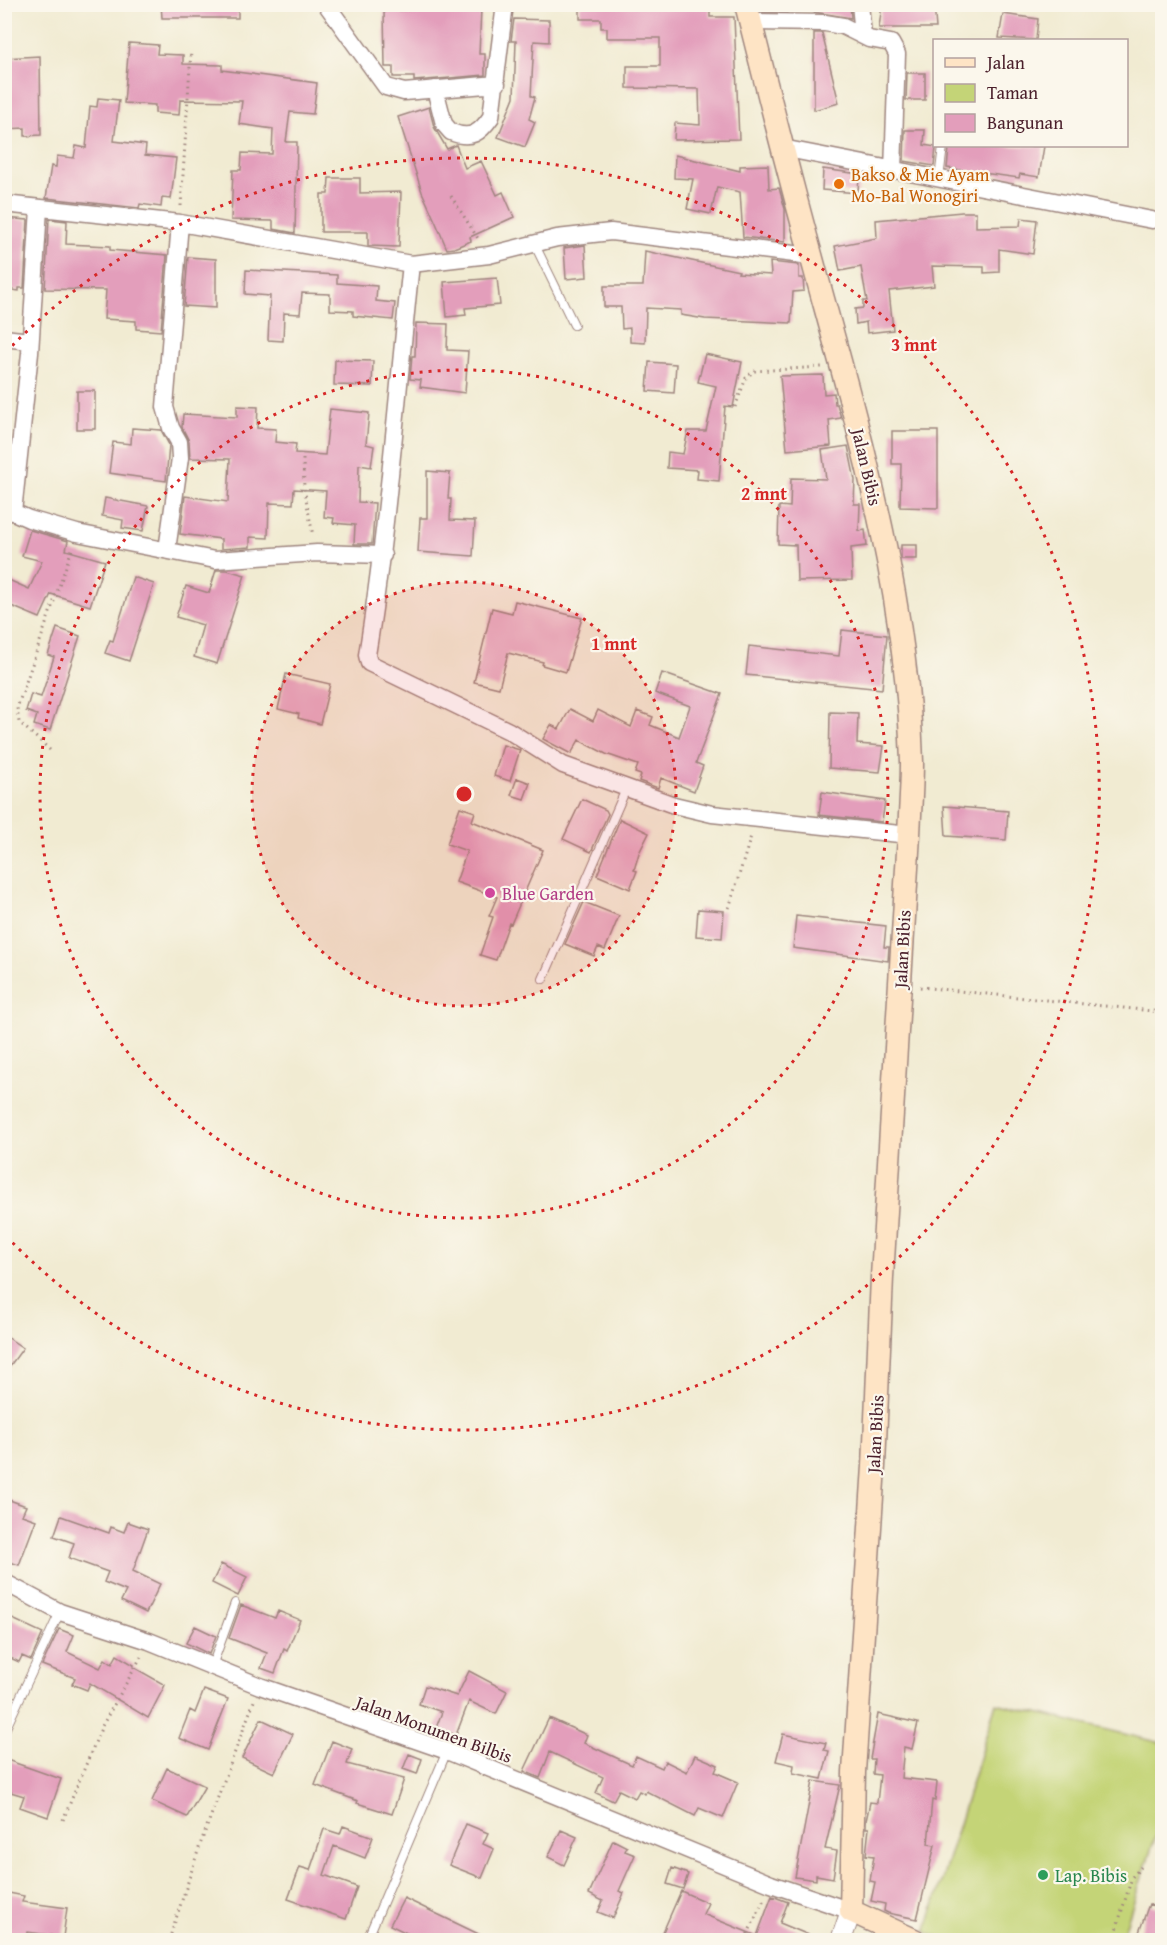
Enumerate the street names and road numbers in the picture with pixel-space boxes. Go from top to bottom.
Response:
street label: Jalan Bibis [845,424,889,508]
street label: Jalan Bibis [886,909,918,991]
street label: Jalan Bibis [859,1394,891,1476]
street label: Jalan Monumen Bilbis [350,1687,516,1770]

